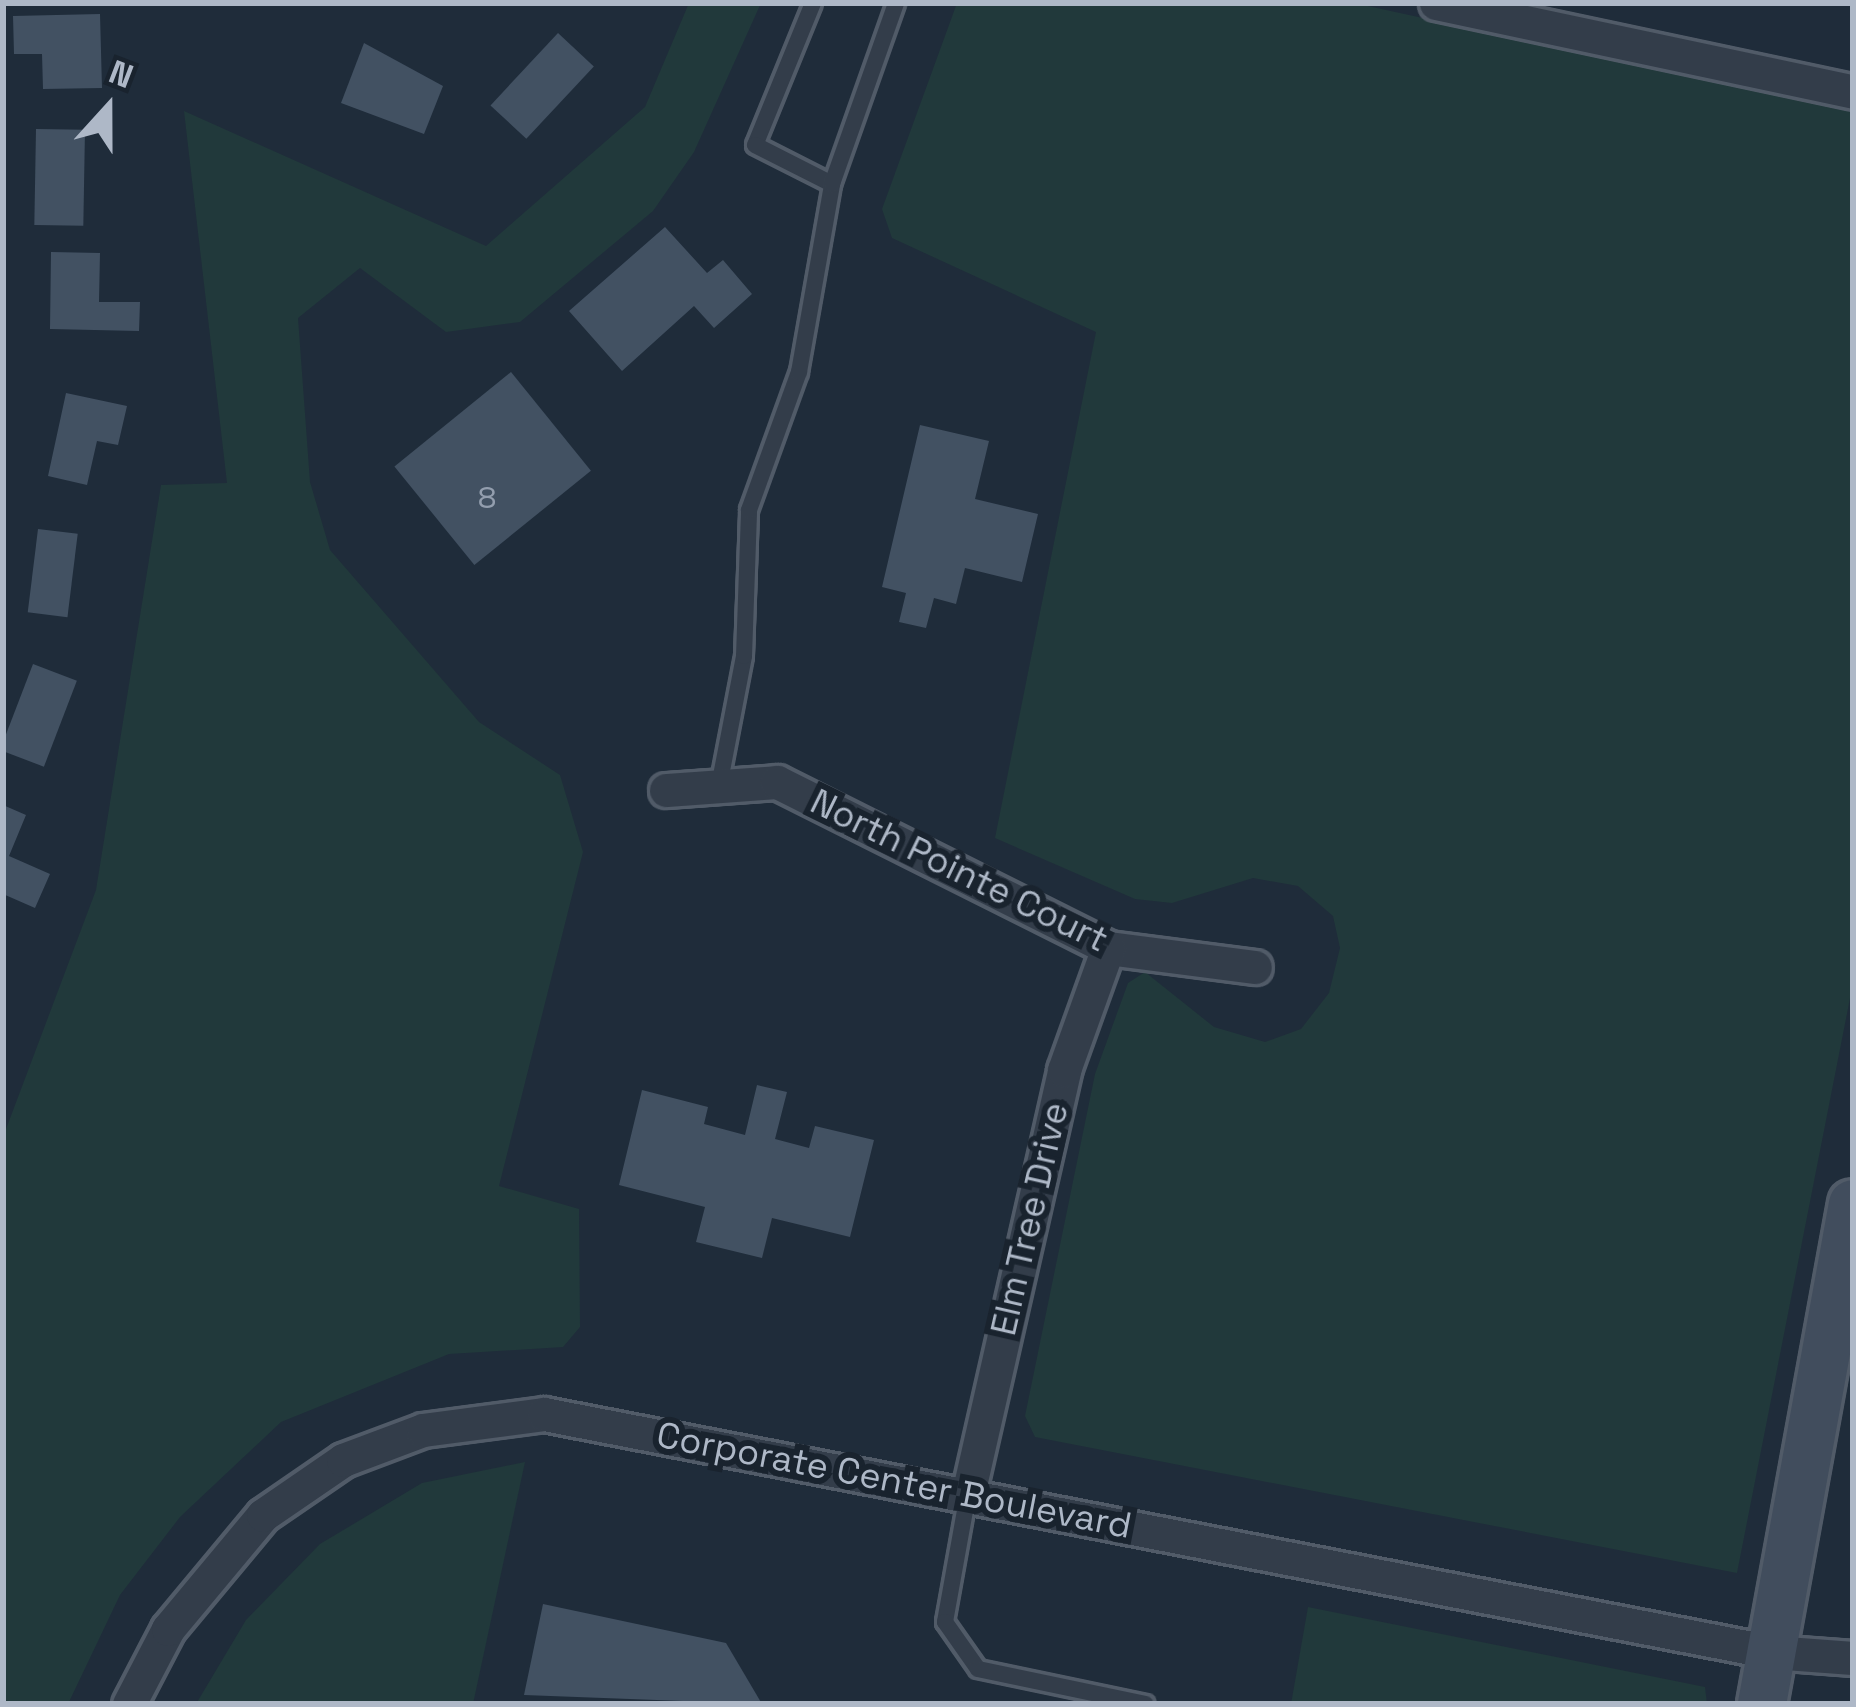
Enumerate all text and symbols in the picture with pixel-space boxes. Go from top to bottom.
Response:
north arrow [48,48,168,168]
text: N [103,51,139,98]
house number: 8 [478,480,496,516]
street label: North Pointe Court [803,780,1115,962]
street label: Elm Tree Drive [982,1098,1078,1340]
street label: Corporate Center Boulevard [653,1414,1135,1548]

